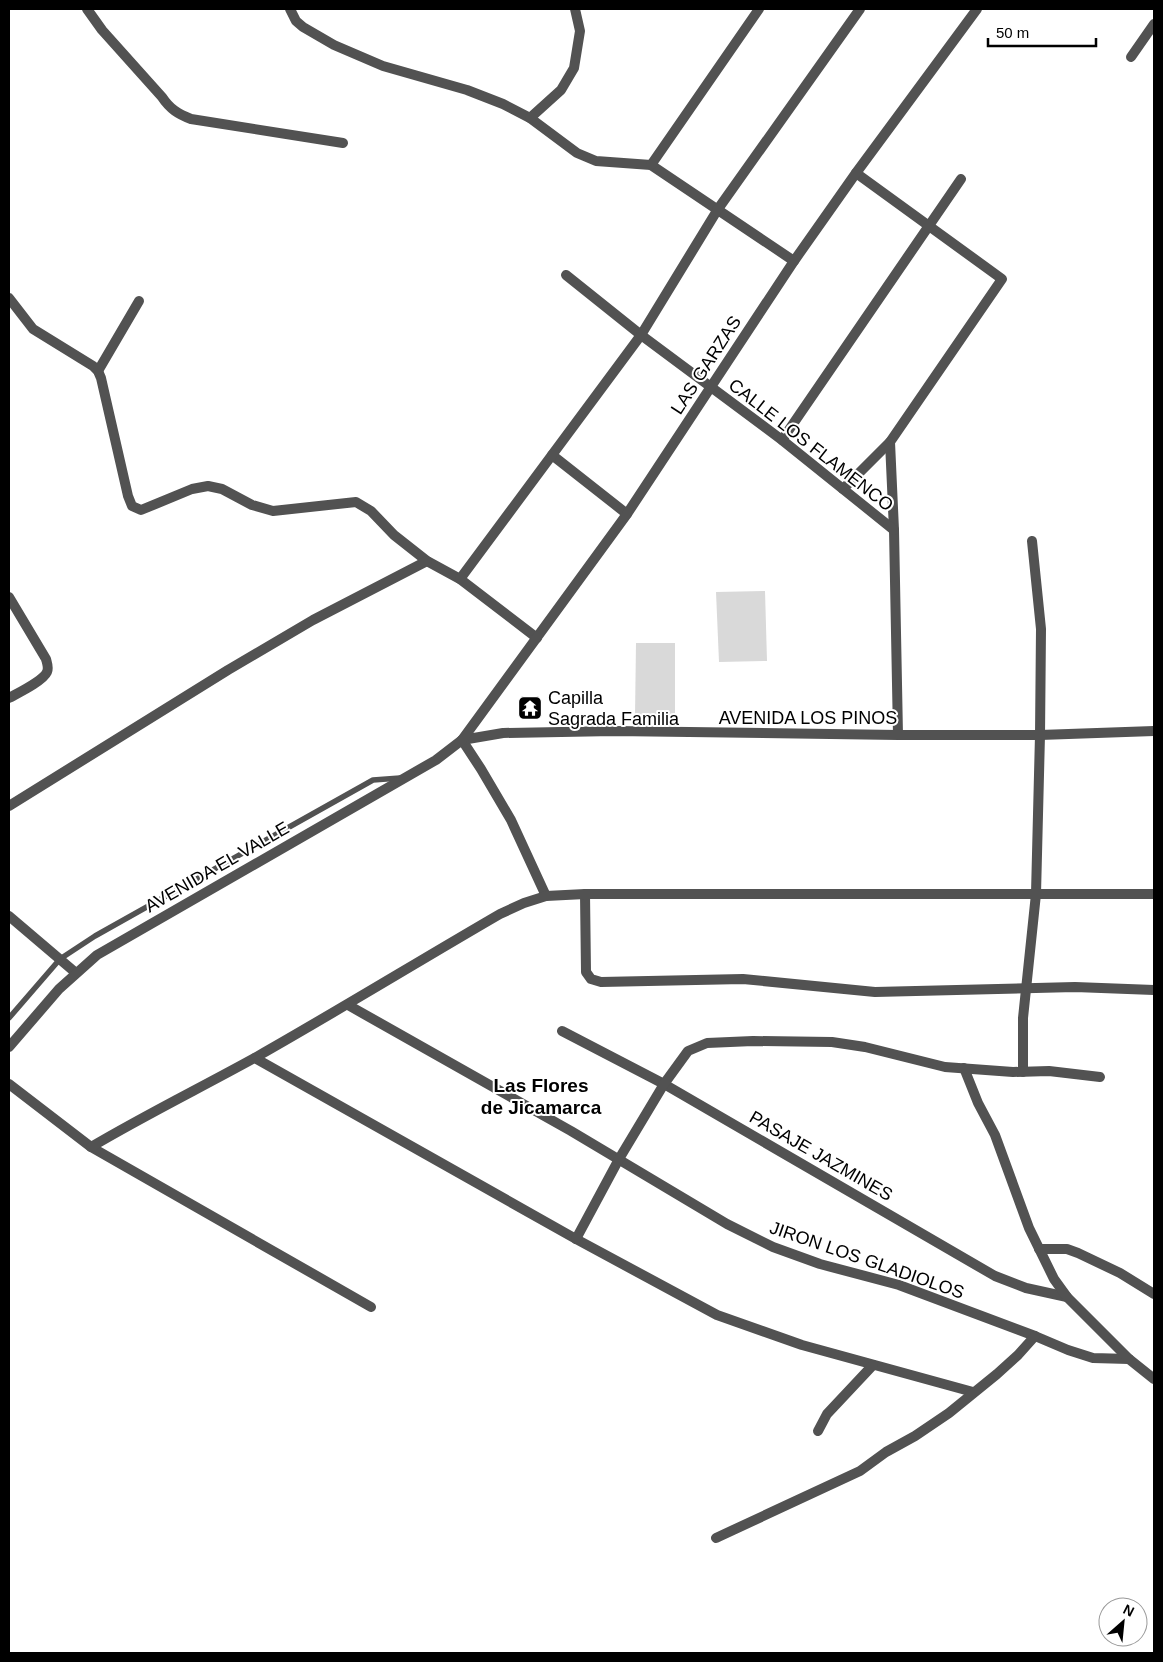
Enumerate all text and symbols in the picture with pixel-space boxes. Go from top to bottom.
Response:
scale bar [988,15,1096,47]
text: 50 m [996,24,1029,41]
street label: LAS GARZAS [667,312,745,418]
street label: CALLE LOS FLAMENCO [725,375,897,515]
place label: Capilla Sagrada Familia [548,688,680,729]
temple icon: Capilla Sagrada Familia [517,695,543,721]
street label: AVENIDA LOS PINOS [719,708,897,728]
street label: AVENIDA EL VALLE [142,818,292,916]
district label: Las Flores de Jicamarca [481,1075,602,1118]
street label: PASAJE JAZMINES [746,1107,896,1205]
street label: JIRON LOS GLADIOLOS [767,1217,967,1303]
north arrow [1098,1597,1148,1647]
text: N [1121,1601,1137,1620]

